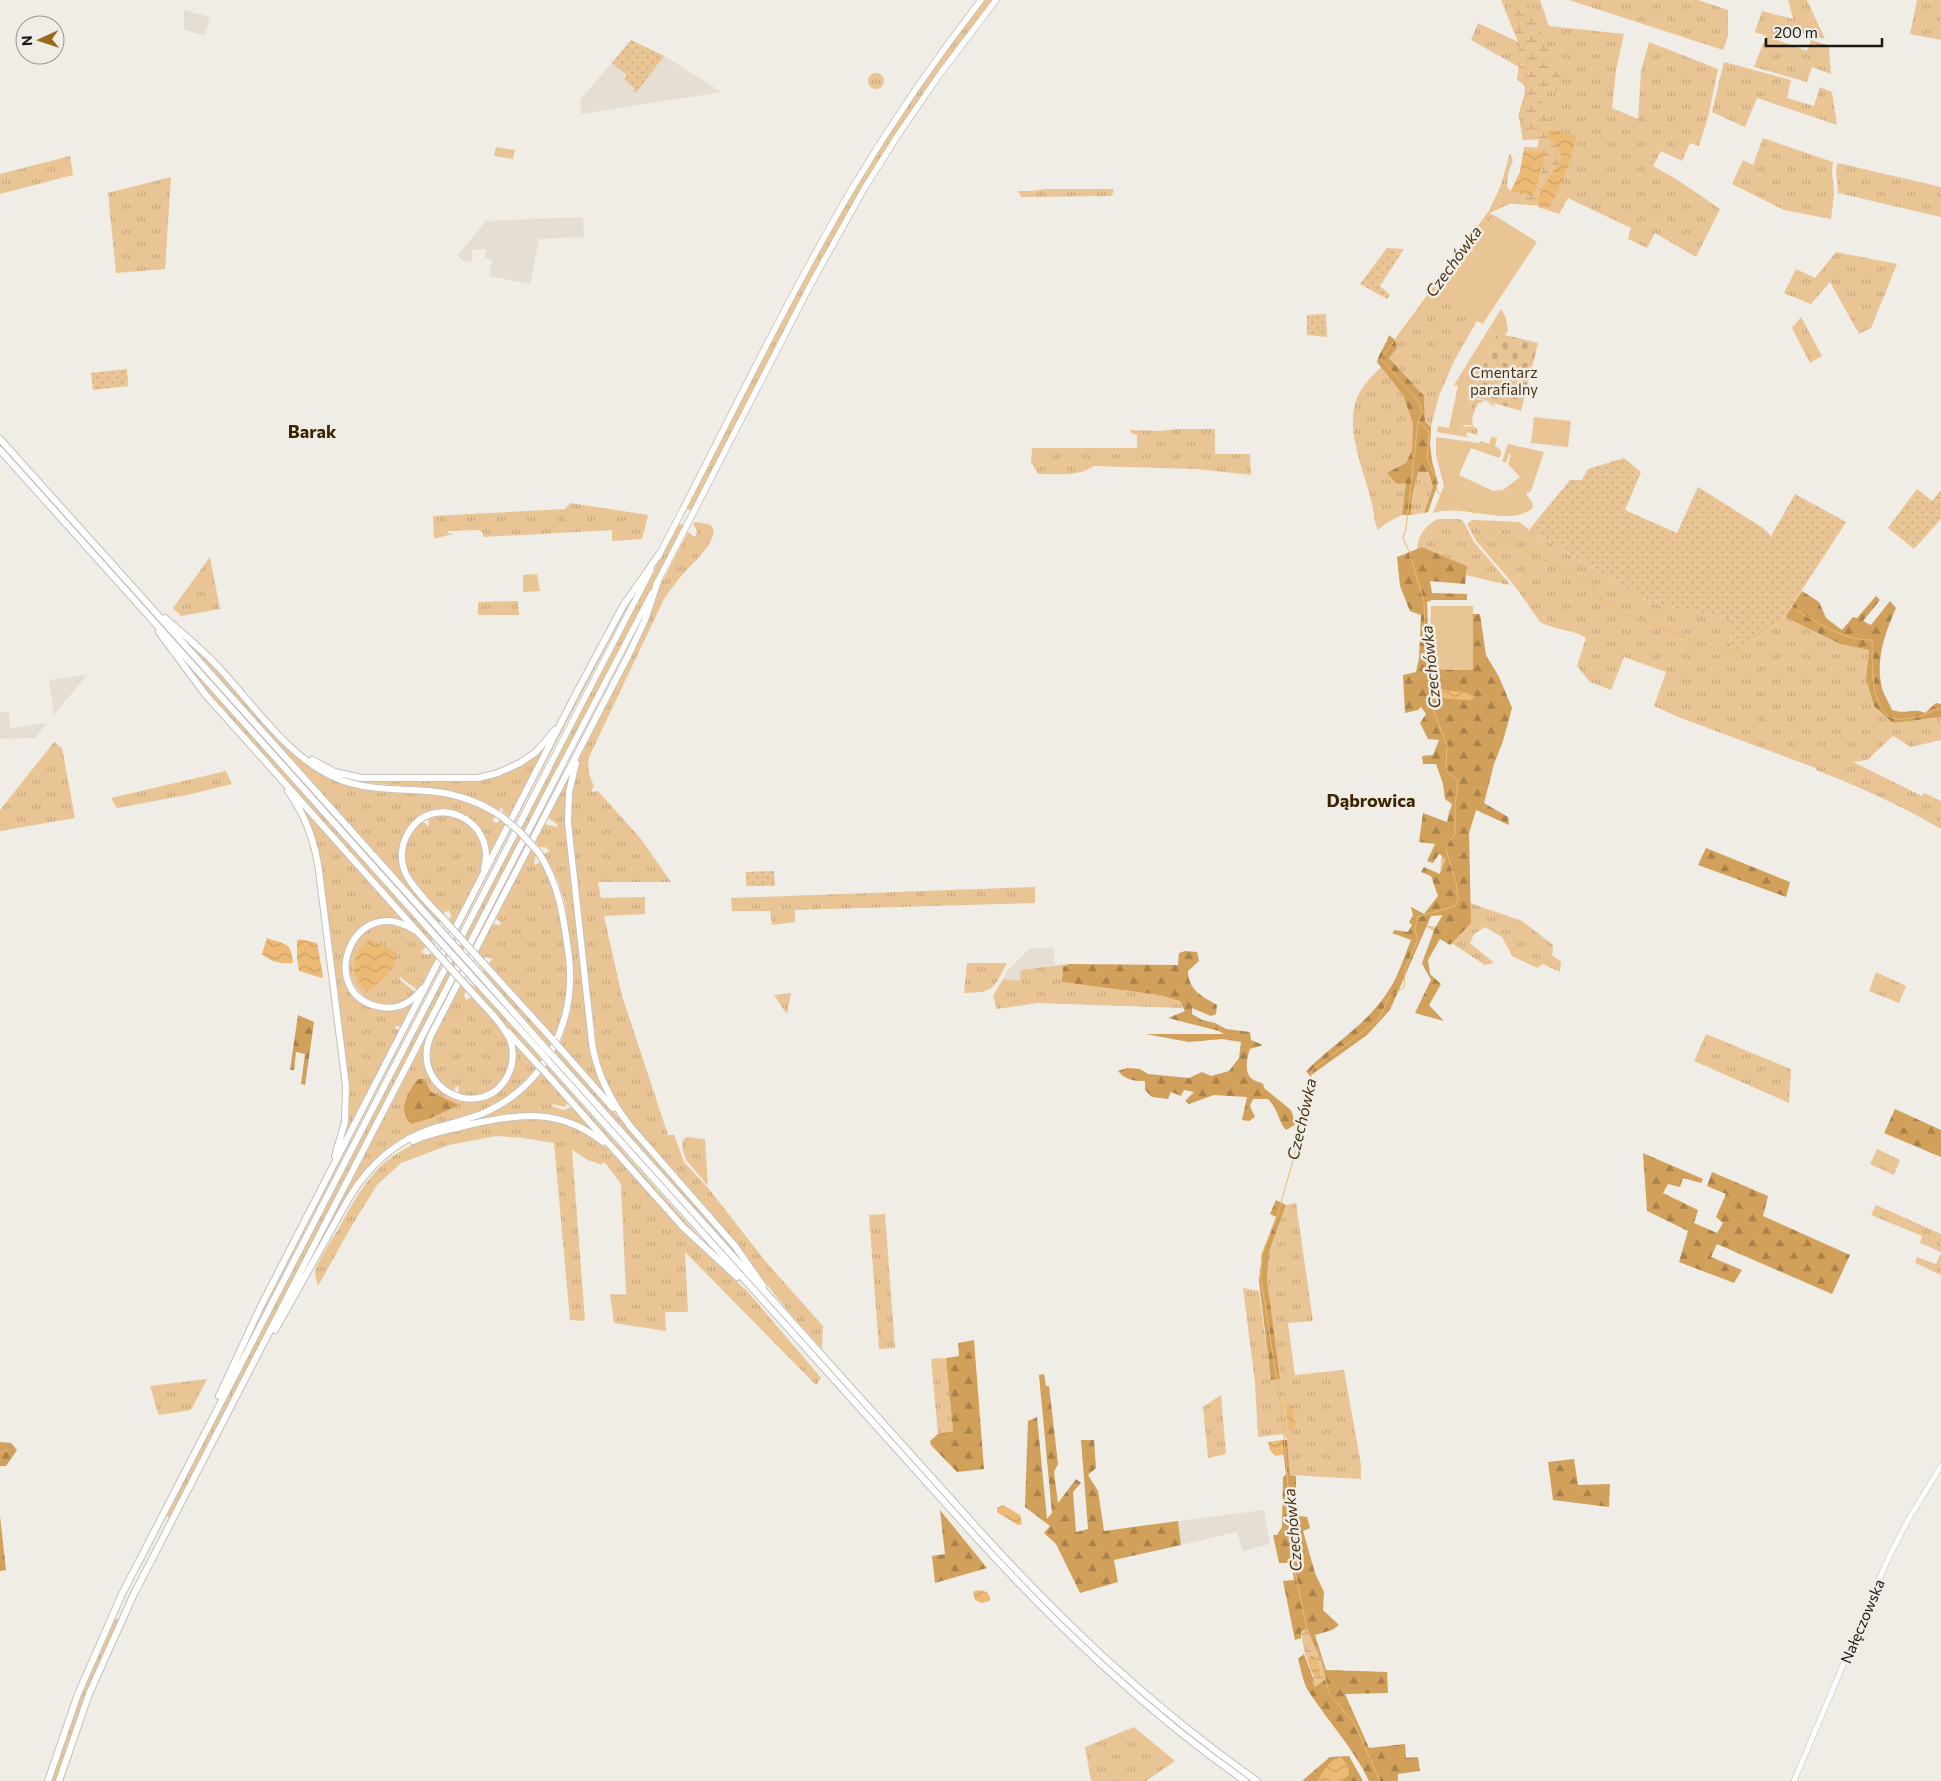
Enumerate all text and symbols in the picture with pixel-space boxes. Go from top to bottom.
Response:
north arrow [15,15,65,65]
scale bar [1766,15,1882,47]
text: 200 m [1774,23,1818,41]
text: N [18,35,35,46]
water label: Czechówka [1421,222,1485,300]
park label: Cmentarz parafialny [1470,363,1538,398]
district label: Barak [288,420,337,442]
water label: Czechówka [1416,625,1444,709]
district label: Dąbrowica [1326,789,1416,811]
water label: Czechówka [1282,1076,1320,1162]
water label: Czechówka [1279,1488,1305,1572]
street label: Nałęczowska [1836,1576,1888,1666]

